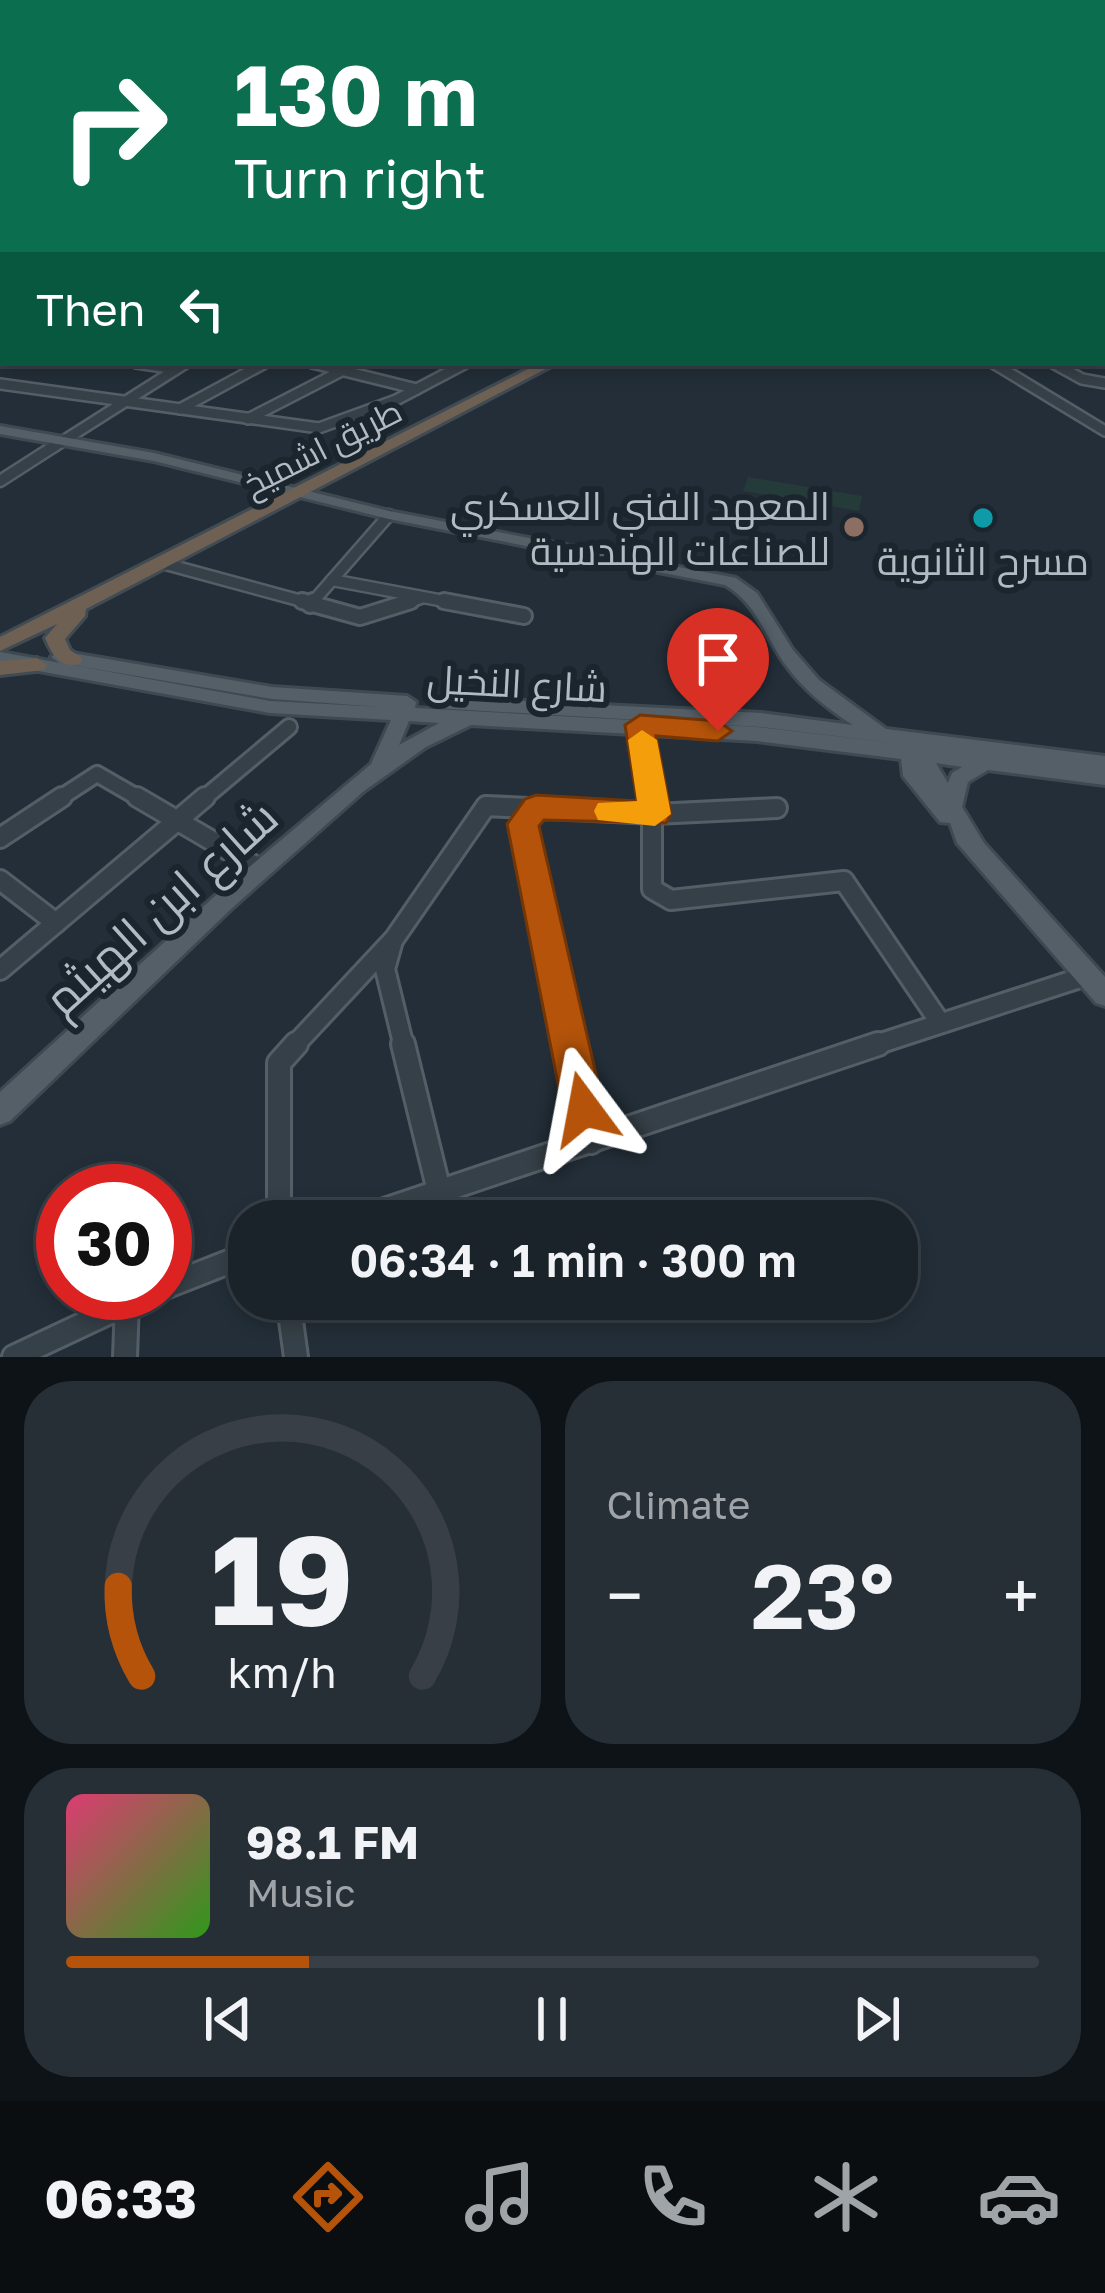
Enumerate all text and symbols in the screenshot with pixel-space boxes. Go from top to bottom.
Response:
text: 130 m [234,44,478,144]
icon: right [36,48,192,204]
text: Turn right [234,145,486,210]
icon: left [169,276,235,342]
text: Then [36,282,145,336]
street label: طريق اشميخ [236,390,410,507]
place label: المعهد الفني العسكري للصناعات الهندسية [450,482,830,575]
marker: مسرح الثانوية [970,505,996,531]
marker: المعهد الفني العسكري للصناعات الهندسية [841,514,867,540]
place label: مسرح الثانوية [877,537,1089,588]
pin [667,608,769,731]
icon: arrive [685,626,751,692]
street label: شارع النخيل [426,655,608,715]
street label: شارع ابن الهيثم [31,787,292,1031]
position arrow [521,1046,647,1172]
speed limit sign: 30 [36,1164,192,1320]
text: 06:34 · 1 min · 300 m [349,1233,797,1287]
text: Climate [607,1481,750,1528]
text: 19 [210,1503,354,1652]
text: 23° [751,1541,894,1649]
text: − [607,1555,643,1635]
text: + [1003,1555,1039,1635]
text: km/h [228,1645,337,1696]
text: 98.1 FM [246,1815,419,1869]
text: Music [246,1869,356,1916]
icon: previous [195,1986,261,2052]
icon: pause [519,1986,585,2052]
icon: next [844,1986,910,2052]
icon: directions [286,2155,370,2239]
icon: music [458,2155,542,2239]
icon: phone [631,2155,715,2239]
icon: climate [804,2155,888,2239]
icon: car [977,2155,1061,2239]
text: 06:33 [44,2165,197,2230]

